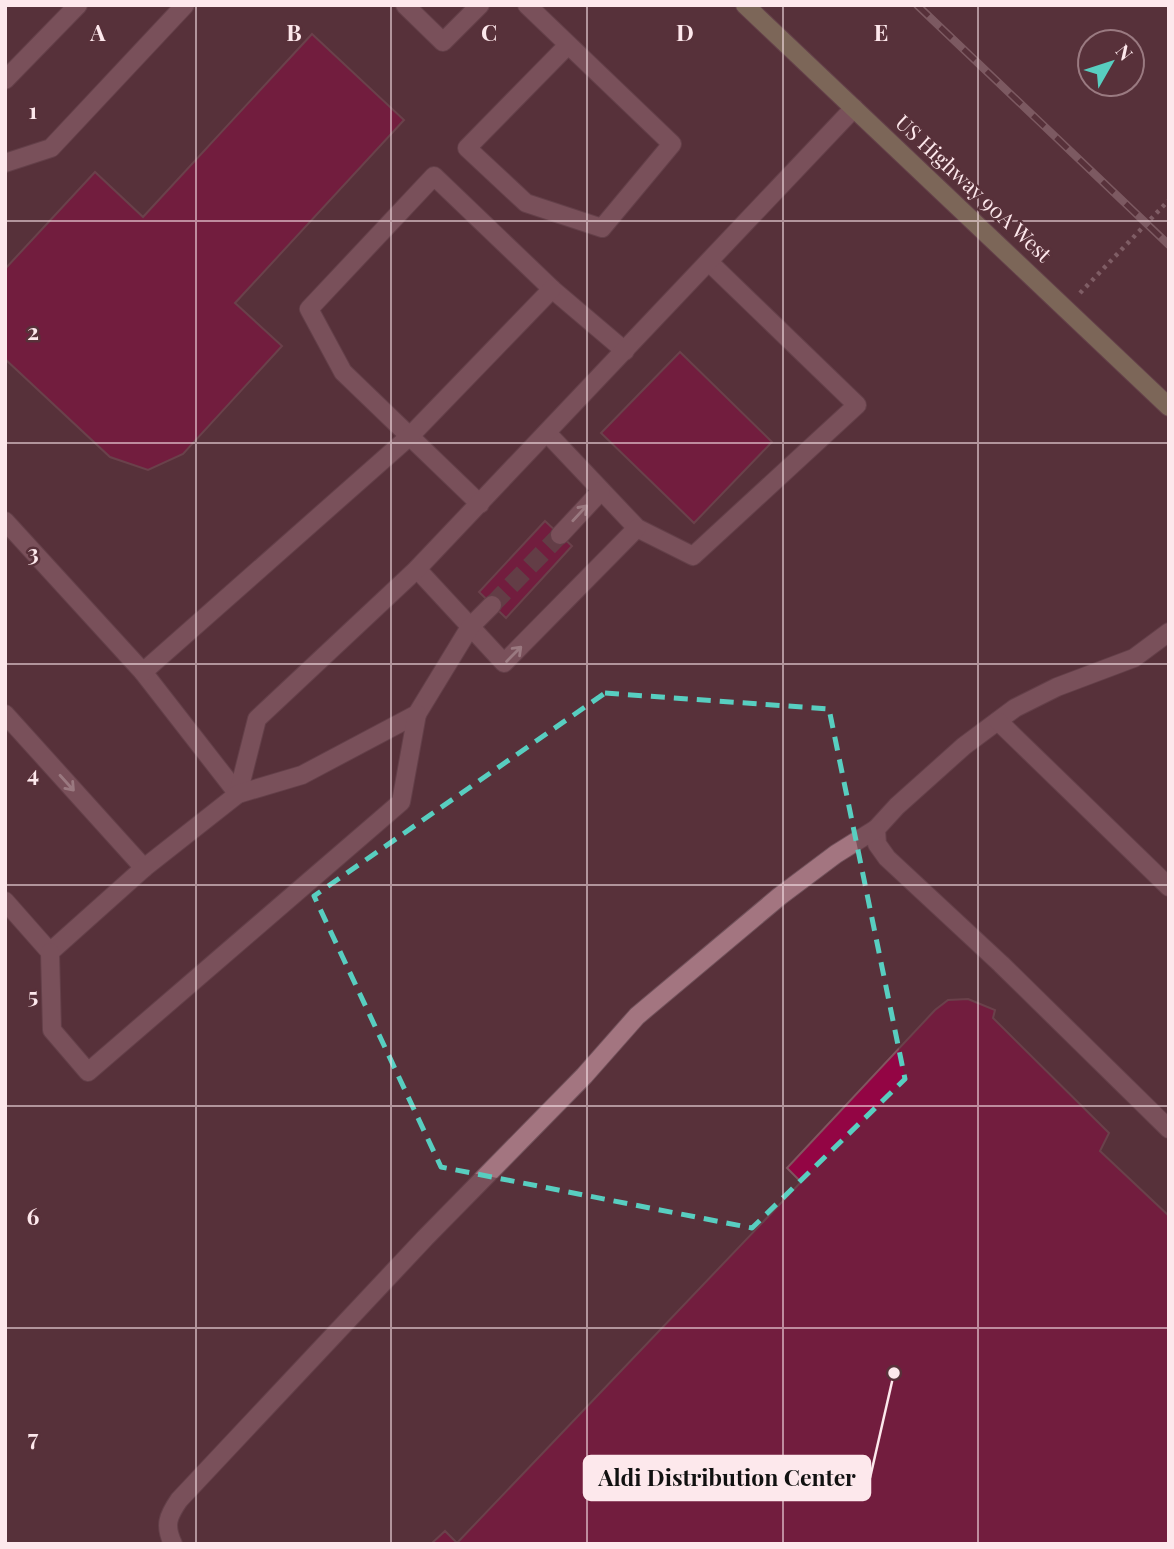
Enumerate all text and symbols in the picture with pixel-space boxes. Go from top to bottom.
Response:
text: A [89,16,106,47]
text: B [286,16,302,47]
text: C [481,16,497,47]
text: D [676,16,694,47]
text: E [874,16,888,47]
north arrow [1076,28,1146,98]
text: N [1111,38,1140,65]
text: 1 [29,94,38,125]
street label: US Highway 90A West [890,108,1059,268]
text: 2 [27,315,39,346]
one-way arrow [572,505,589,522]
text: 3 [27,536,39,567]
one-way arrow [505,646,522,663]
text: 4 [27,757,39,788]
one-way arrow [59,774,76,791]
text: 5 [28,979,38,1010]
text: 6 [27,1200,40,1231]
text: 7 [28,1421,39,1452]
callout: Aldi Distribution Center [584,1456,870,1500]
text: Aldi Distribution Center [597,1461,856,1492]

